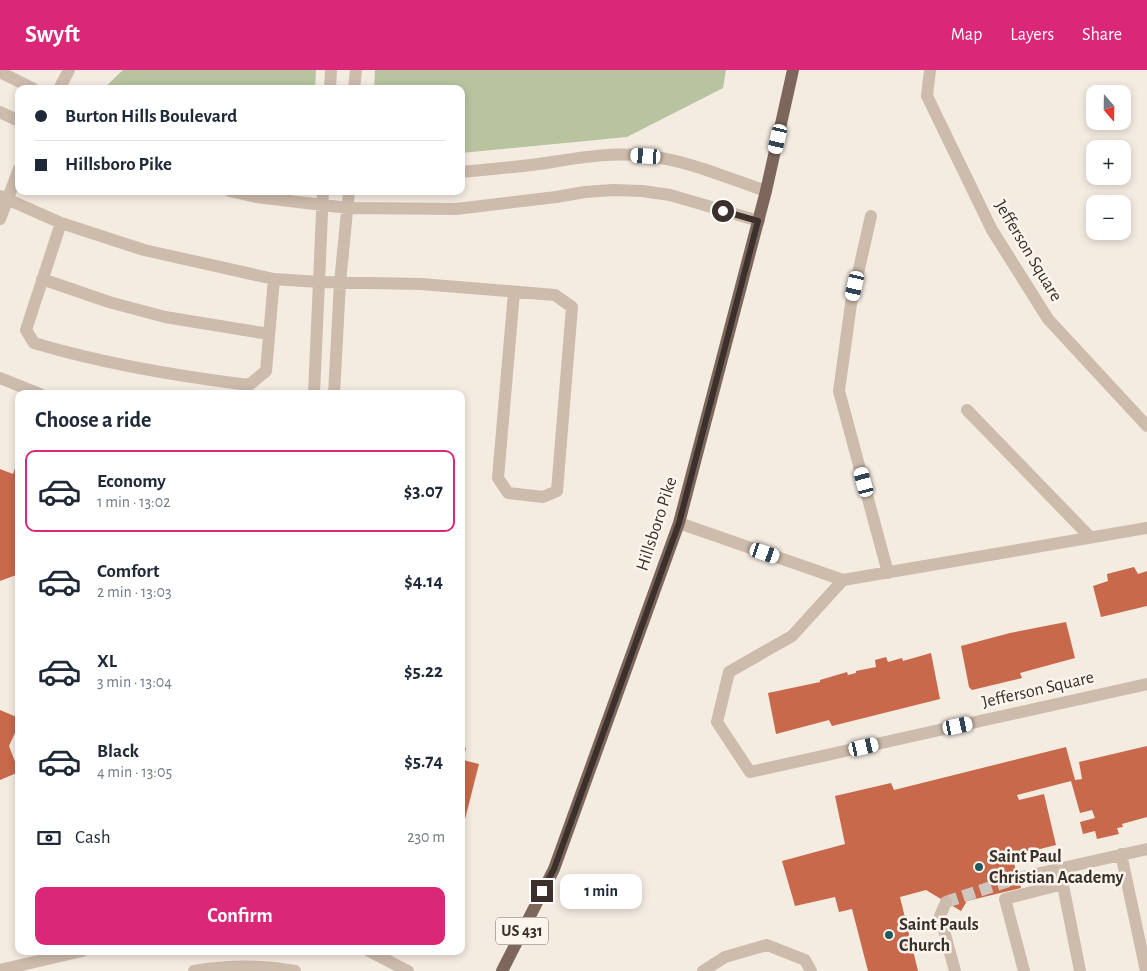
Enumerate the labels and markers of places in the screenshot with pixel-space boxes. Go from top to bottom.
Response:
place label: Saint Paul Christian Academy [989,848,1124,887]
marker: Saint Paul Christian Academy [973,861,985,873]
place label: Saint Pauls Church [899,916,979,955]
marker: Saint Pauls Church [883,929,895,941]

